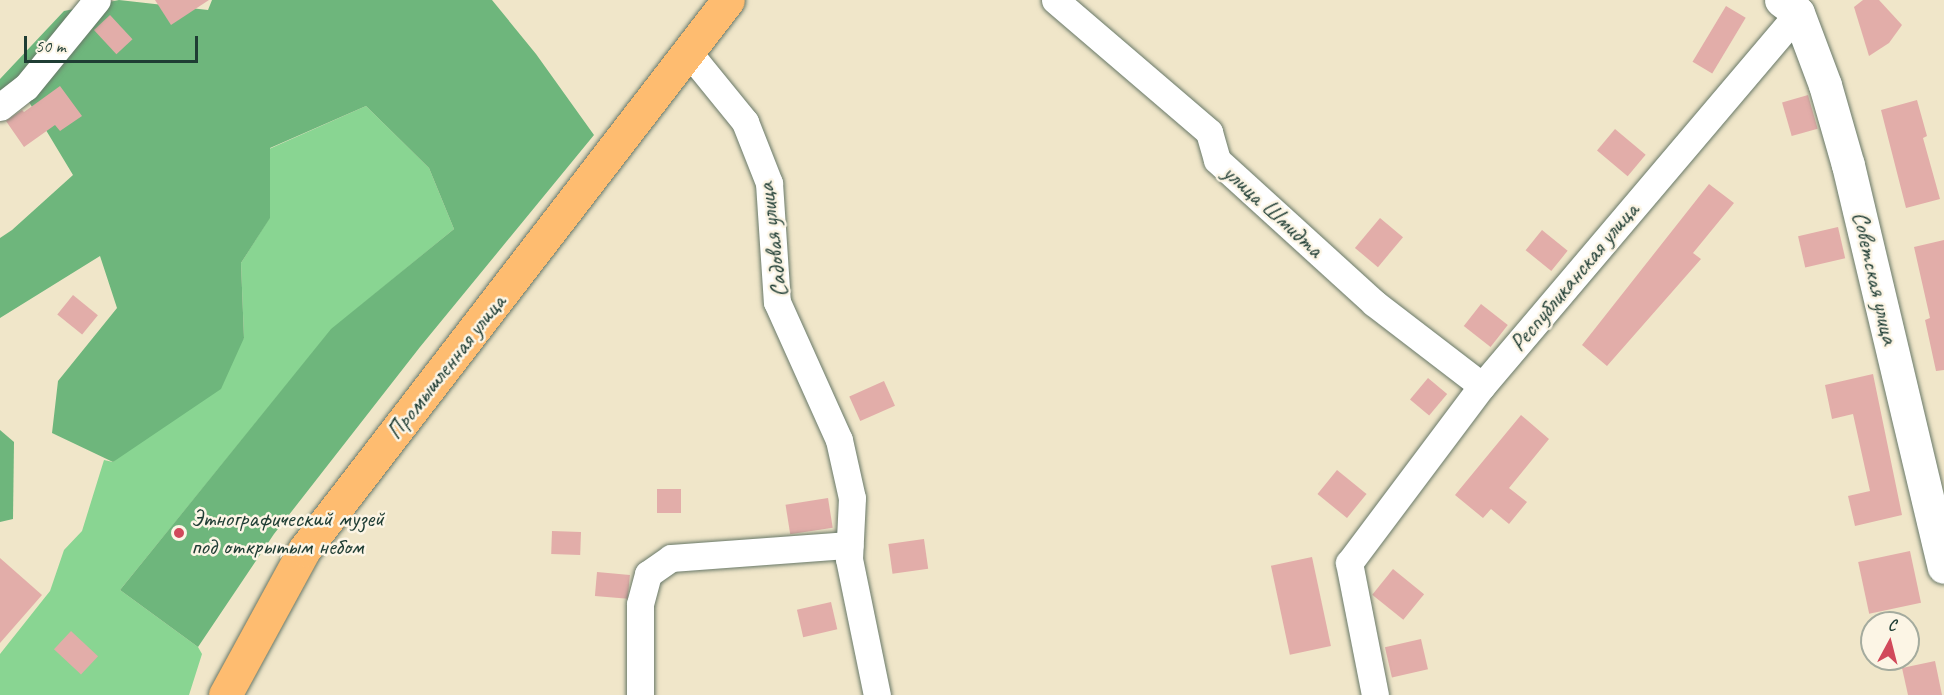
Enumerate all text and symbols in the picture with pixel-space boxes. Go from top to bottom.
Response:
scale bar [27,24,201,62]
text: 50 m [35,35,66,57]
street label: улица Шмидта [1218,159,1328,263]
street label: Садовая улица [752,180,794,300]
street label: Республиканская улица [1503,197,1645,357]
street label: Советская улица [1845,208,1905,348]
street label: Промышленная улица [380,288,512,446]
place label: Этнографический музей под открытым небом [191,505,384,561]
marker: Этнографический музей под открытым небом [172,526,186,540]
north arrow [1860,611,1920,671]
text: С [1887,615,1897,636]

